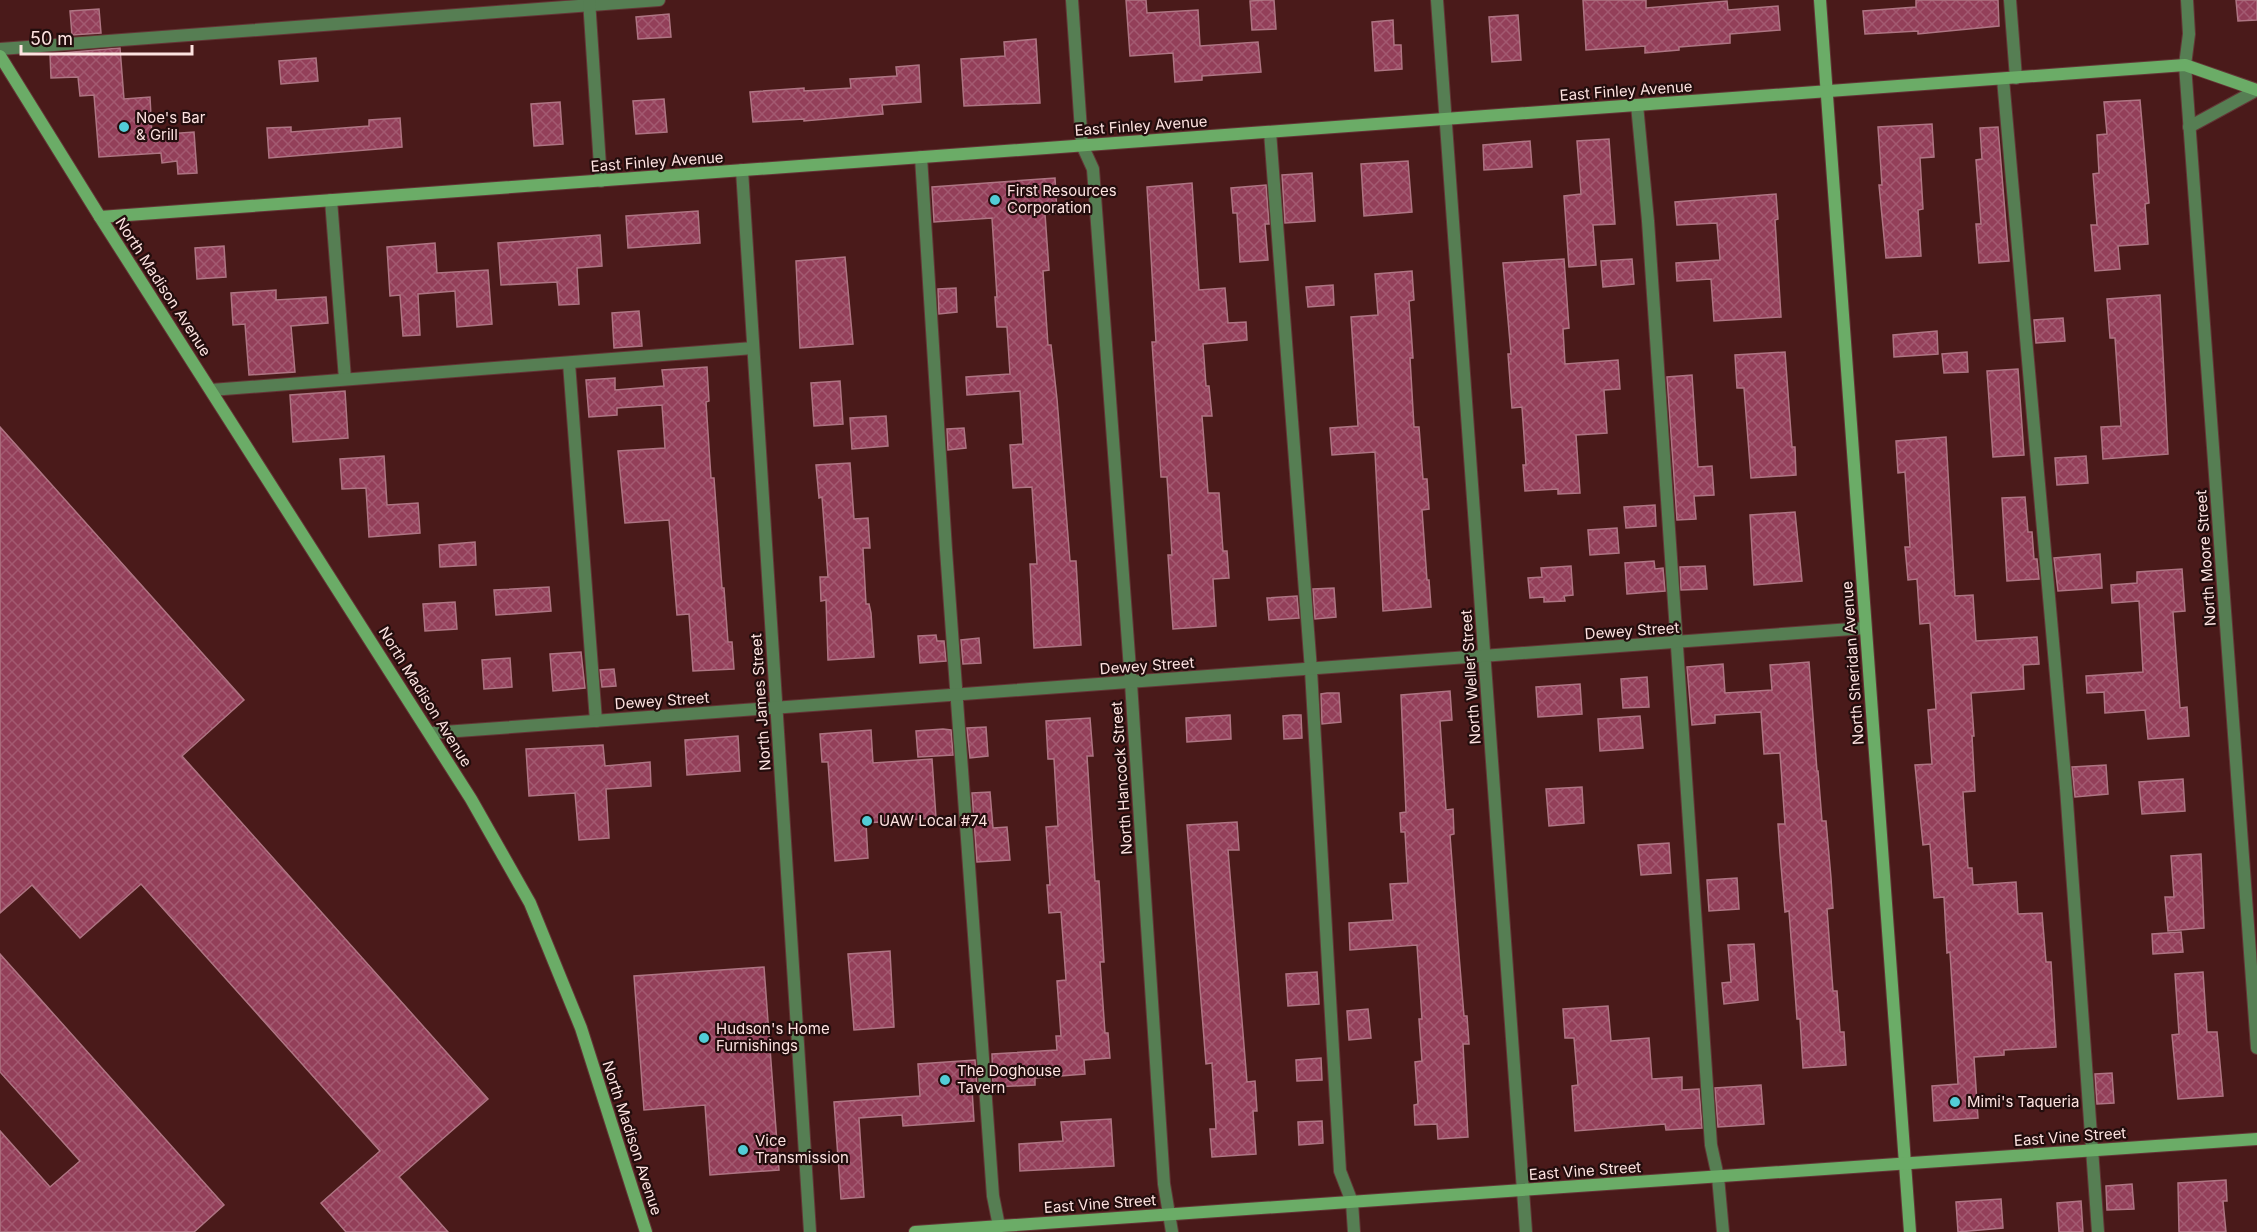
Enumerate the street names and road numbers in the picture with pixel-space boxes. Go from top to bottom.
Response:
street label: East Finley Avenue [1559,76,1693,105]
street label: East Finley Avenue [1074,111,1208,140]
street label: East Finley Avenue [590,147,724,176]
street label: North Madison Avenue [111,214,215,360]
street label: North Moore Street [2191,489,2220,627]
street label: North Sheridan Avenue [1837,580,1868,746]
street label: North Weller Street [1456,609,1485,745]
street label: Dewey Street [1584,618,1680,643]
street label: North Madison Avenue [375,623,476,770]
street label: North James Street [746,633,775,771]
street label: Dewey Street [1099,653,1195,678]
street label: Dewey Street [614,688,710,713]
street label: North Hancock Street [1107,701,1136,855]
street label: North Madison Avenue [598,1058,666,1218]
street label: East Vine Street [2013,1123,2127,1150]
street label: East Vine Street [1528,1157,1642,1184]
street label: East Vine Street [1043,1190,1157,1217]

